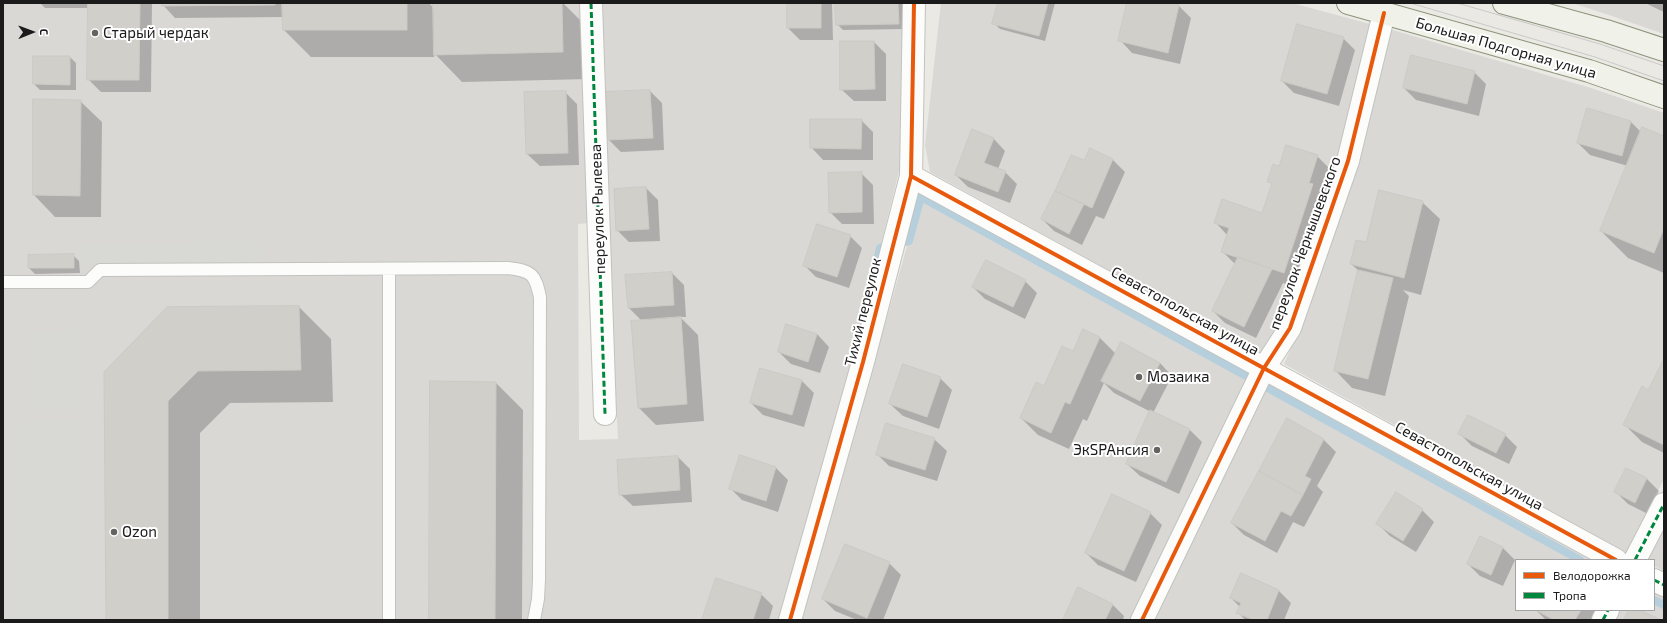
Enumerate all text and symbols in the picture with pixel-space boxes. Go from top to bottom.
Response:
north arrow [12,12,52,52]
street label: Большая Подгорная улица [1414,14,1598,82]
place label: Старый чердак [103,24,209,42]
text: С [38,28,51,35]
marker: Старый чердак [90,28,100,38]
street label: переулок Рылеева [587,144,609,274]
street label: переулок Чернышевского [1265,154,1345,332]
street label: Тихий переулок [841,256,885,368]
street label: Севастопольская улица [1108,263,1262,359]
place label: Мозаика [1147,368,1209,386]
marker: Мозаика [1134,372,1144,382]
street label: Севастопольская улица [1392,418,1546,514]
place label: ЭкSPAнсия [1073,441,1149,459]
marker: ЭкSPAнсия [1152,445,1162,455]
place label: Ozon [122,523,157,541]
marker: Ozon [109,527,119,537]
legend [1515,559,1655,611]
text: Велодорожка [1553,568,1631,582]
text: Тропа [1553,588,1586,602]

